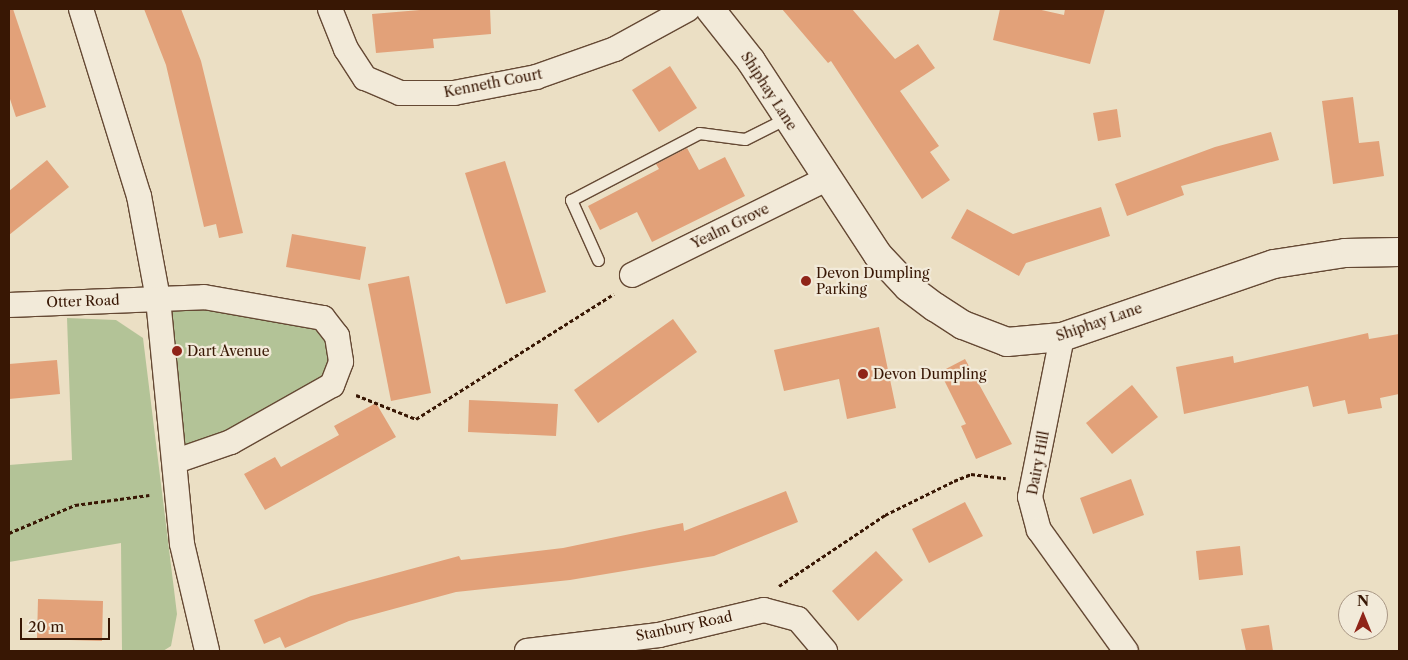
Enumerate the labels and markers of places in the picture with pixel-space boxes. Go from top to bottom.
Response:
place label: Devon Dumpling Parking [816,265,929,298]
marker: Devon Dumpling Parking [800,275,812,287]
place label: Dart Avenue [187,343,270,359]
marker: Dart Avenue [171,345,183,357]
place label: Devon Dumpling [873,366,986,382]
marker: Devon Dumpling [857,368,869,380]

